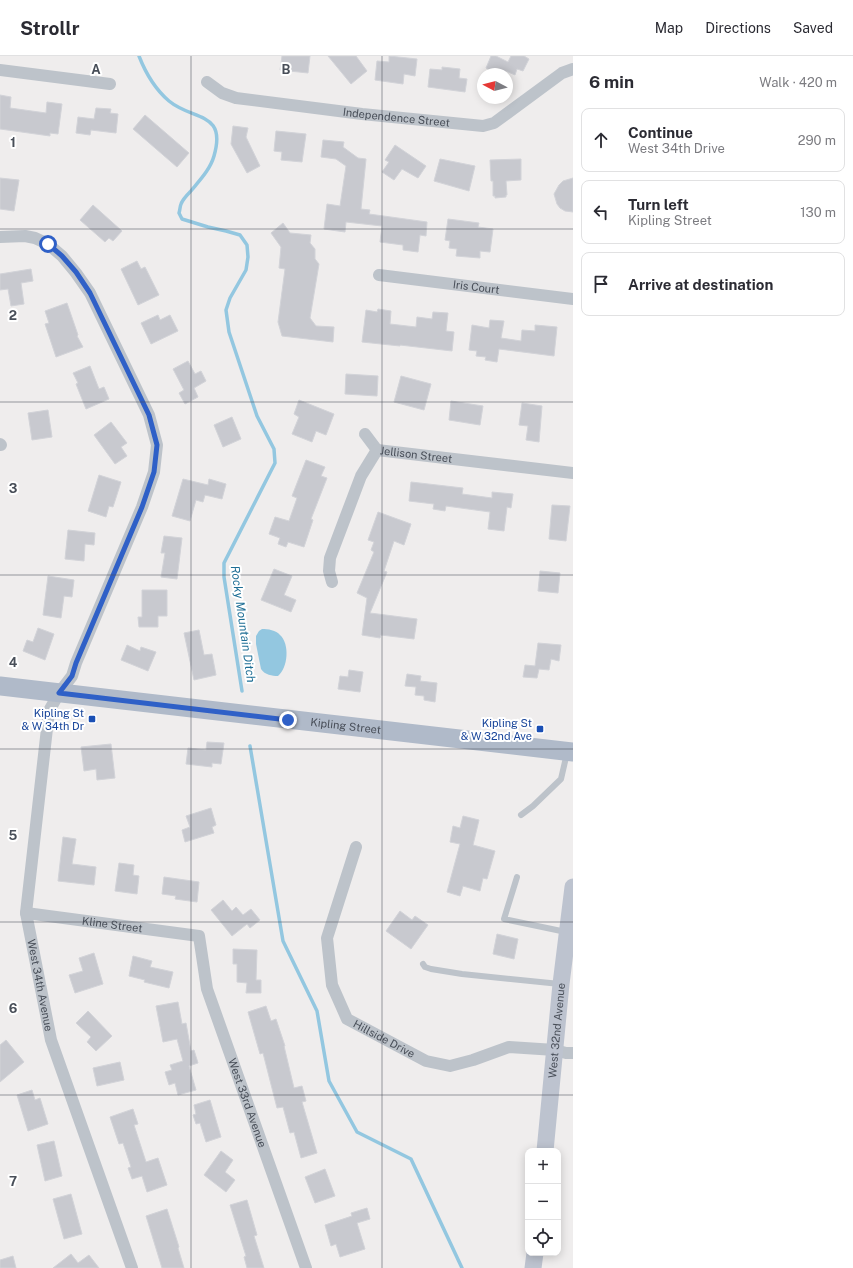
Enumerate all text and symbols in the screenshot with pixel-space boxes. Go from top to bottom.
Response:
text: Strollr [20,17,79,39]
text: Map [655,20,683,36]
text: Directions [705,20,771,36]
text: Saved [793,20,833,36]
text: A [91,62,101,77]
text: B [282,62,291,77]
north arrow [477,68,513,104]
text: 6 min [589,72,634,92]
text: Walk · 420 m [759,75,837,90]
street label: Independence Street [342,106,450,129]
text: Continue [628,124,693,141]
icon: ahead [590,129,612,151]
text: 290 m [798,133,836,148]
text: 1 [10,135,16,150]
text: West 34th Drive [628,141,725,156]
text: Turn left [628,196,689,213]
icon: left [590,201,612,223]
text: 130 m [800,205,836,220]
text: Kipling Street [628,213,712,228]
route start [39,235,57,253]
icon: arrive [590,273,612,295]
text: Arrive at destination [628,276,773,293]
street label: Iris Court [452,278,500,296]
text: 2 [9,308,17,323]
street label: Jellison Street [379,444,453,465]
text: 3 [9,481,18,496]
water label: Rocky Mountain Ditch [228,565,258,684]
text: 4 [9,655,18,670]
place label: Kipling St & W 34th Dr [22,707,84,732]
route end [279,711,297,729]
marker: Kipling St & W 34th Dr [87,714,97,724]
street label: Kipling Street [310,716,382,736]
place label: Kipling St & W 32nd Ave [461,717,532,742]
marker: Kipling St & W 32nd Ave [535,724,545,734]
text: 5 [9,828,18,843]
street label: Kline Street [81,915,143,934]
street label: West 34th Avenue [25,938,55,1032]
street label: West 32nd Avenue [546,982,567,1079]
text: 6 [9,1001,18,1016]
street label: Hillside Drive [351,1018,417,1060]
street label: West 33rd Avenue [226,1057,269,1149]
map controls [525,1148,561,1256]
button: + [525,1148,561,1184]
text: 7 [9,1174,17,1189]
button: − [525,1184,561,1220]
button: locate [525,1220,561,1256]

